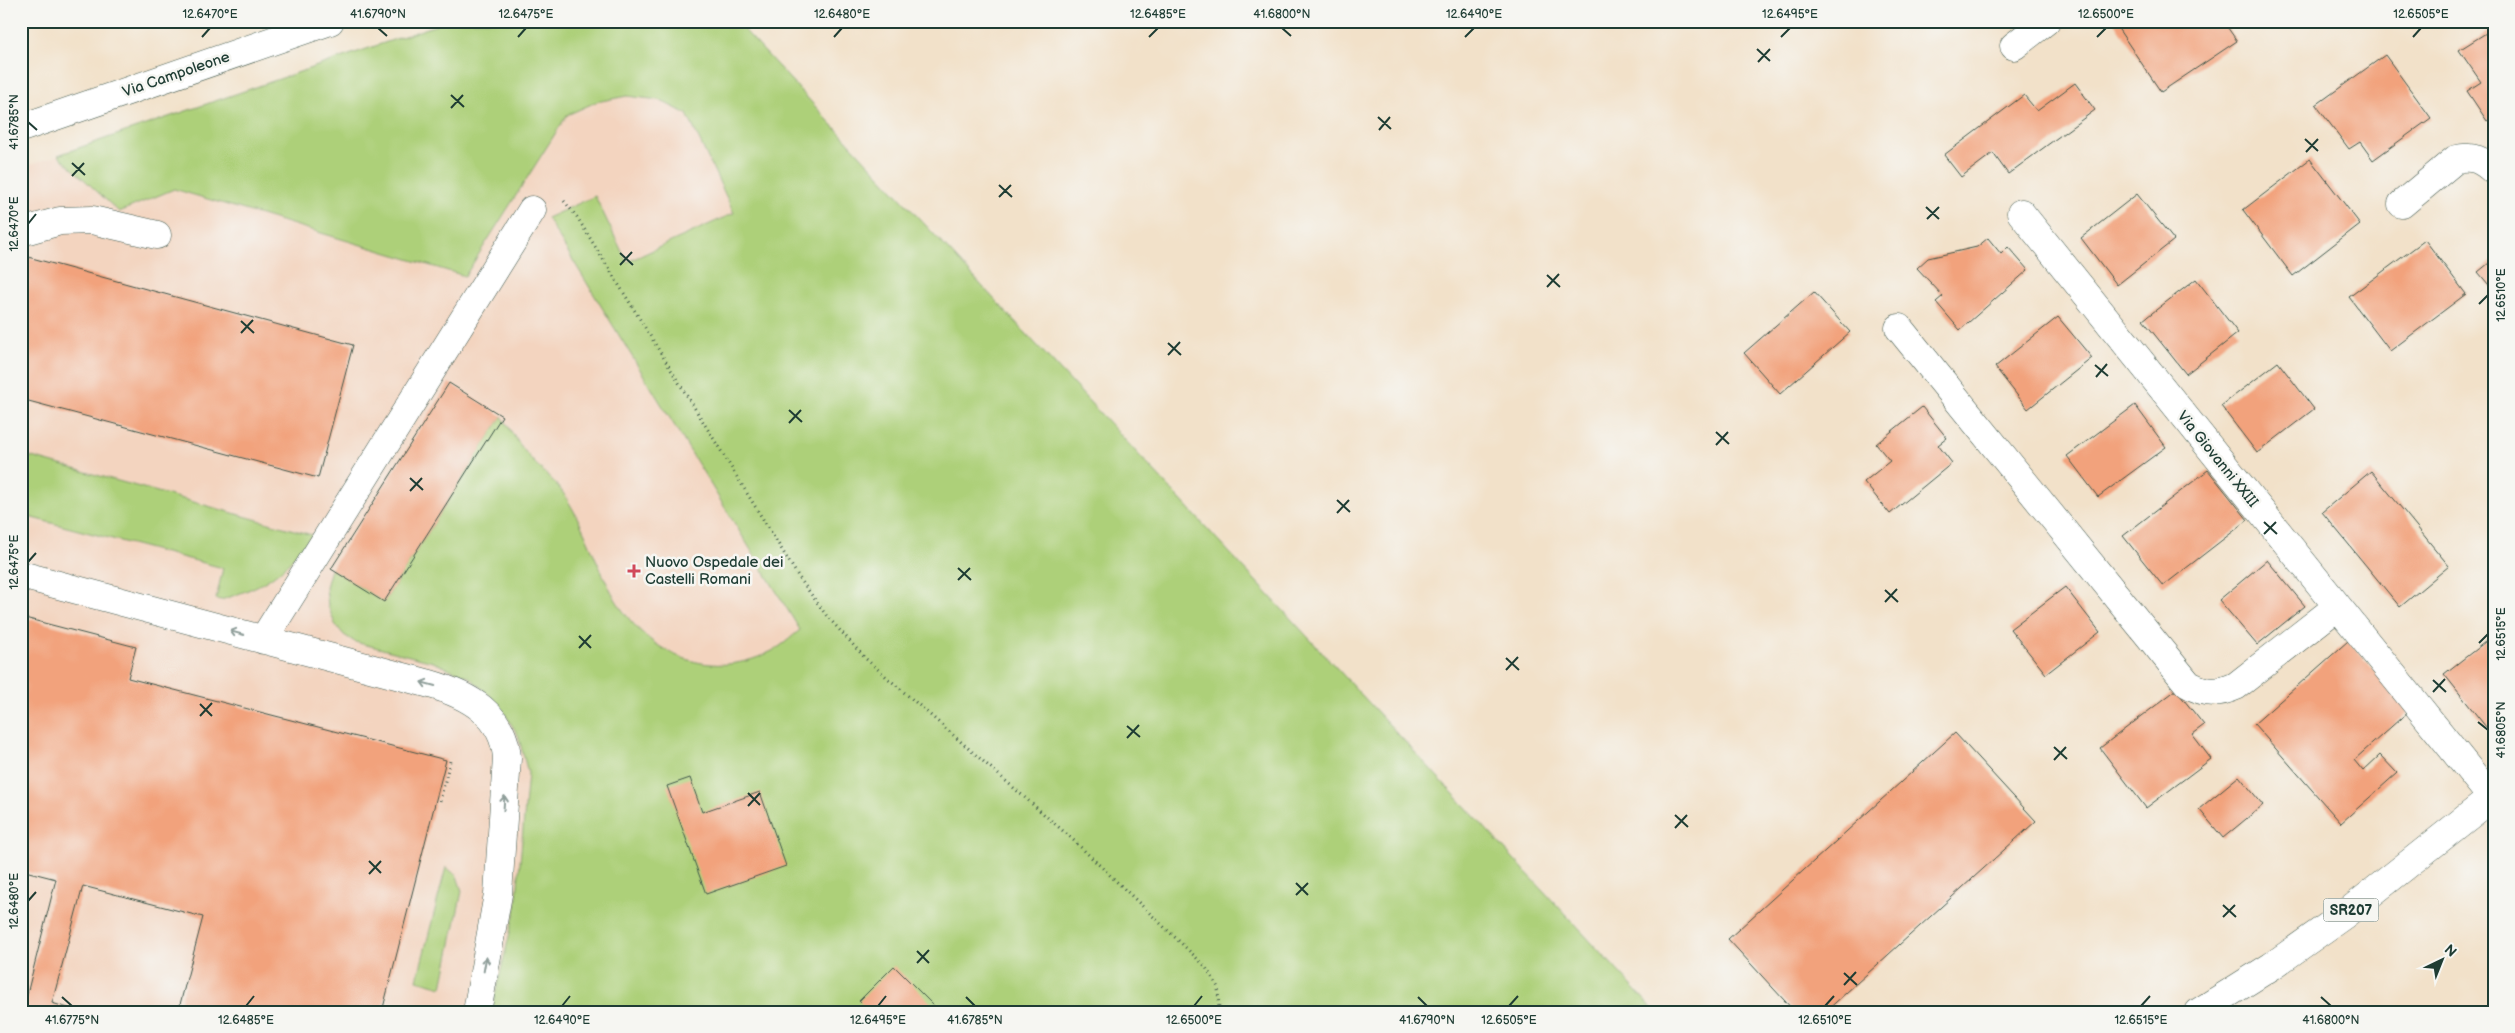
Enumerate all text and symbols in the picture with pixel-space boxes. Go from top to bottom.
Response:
text: 12.6470°E [182,7,238,22]
text: 41.6790°N [350,7,406,22]
text: 12.6475°E [499,7,553,22]
text: 12.6480°E [814,7,870,22]
text: 12.6485°E [1130,7,1186,22]
text: 41.6800°N [1253,7,1311,22]
text: 12.6490°E [1446,7,1502,22]
text: 12.6495°E [1762,7,1818,22]
text: 12.6500°E [2078,7,2134,22]
text: 12.6505°E [2393,7,2449,22]
street label: Via Campoleone [120,47,232,102]
text: 41.6785°N [7,94,22,150]
text: 12.6470°E [7,196,22,252]
text: 12.6510°E [2494,268,2509,322]
street label: Via Giovanni XXIII [2173,407,2263,512]
text: 12.6475°E [7,535,22,589]
place label: Nuovo Ospedale dei Castelli Romani [645,553,783,589]
marker: Nuovo Ospedale dei Castelli Romani [627,564,641,578]
text: 12.6515°E [2494,607,2509,661]
one-way arrow [230,628,246,637]
one-way arrow [421,678,437,688]
text: 41.6805°N [2494,702,2509,758]
one-way arrow [499,795,509,811]
text: 12.6480°E [7,873,22,929]
road number: SR207 [2324,898,2378,922]
north arrow [2418,936,2468,986]
text: N [2441,941,2460,961]
one-way arrow [481,956,491,972]
text: 41.6775°N [45,1013,99,1028]
text: 12.6485°E [218,1013,274,1028]
text: 12.6490°E [534,1013,590,1028]
text: 12.6495°E [850,1013,906,1028]
text: 41.6785°N [947,1013,1003,1028]
text: 12.6500°E [1166,1013,1222,1028]
text: 41.6790°N [1399,1013,1455,1028]
text: 12.6505°E [1481,1013,1537,1028]
text: 12.6510°E [1798,1013,1852,1028]
text: 12.6515°E [2114,1013,2168,1028]
text: 41.6800°N [2302,1013,2360,1028]

